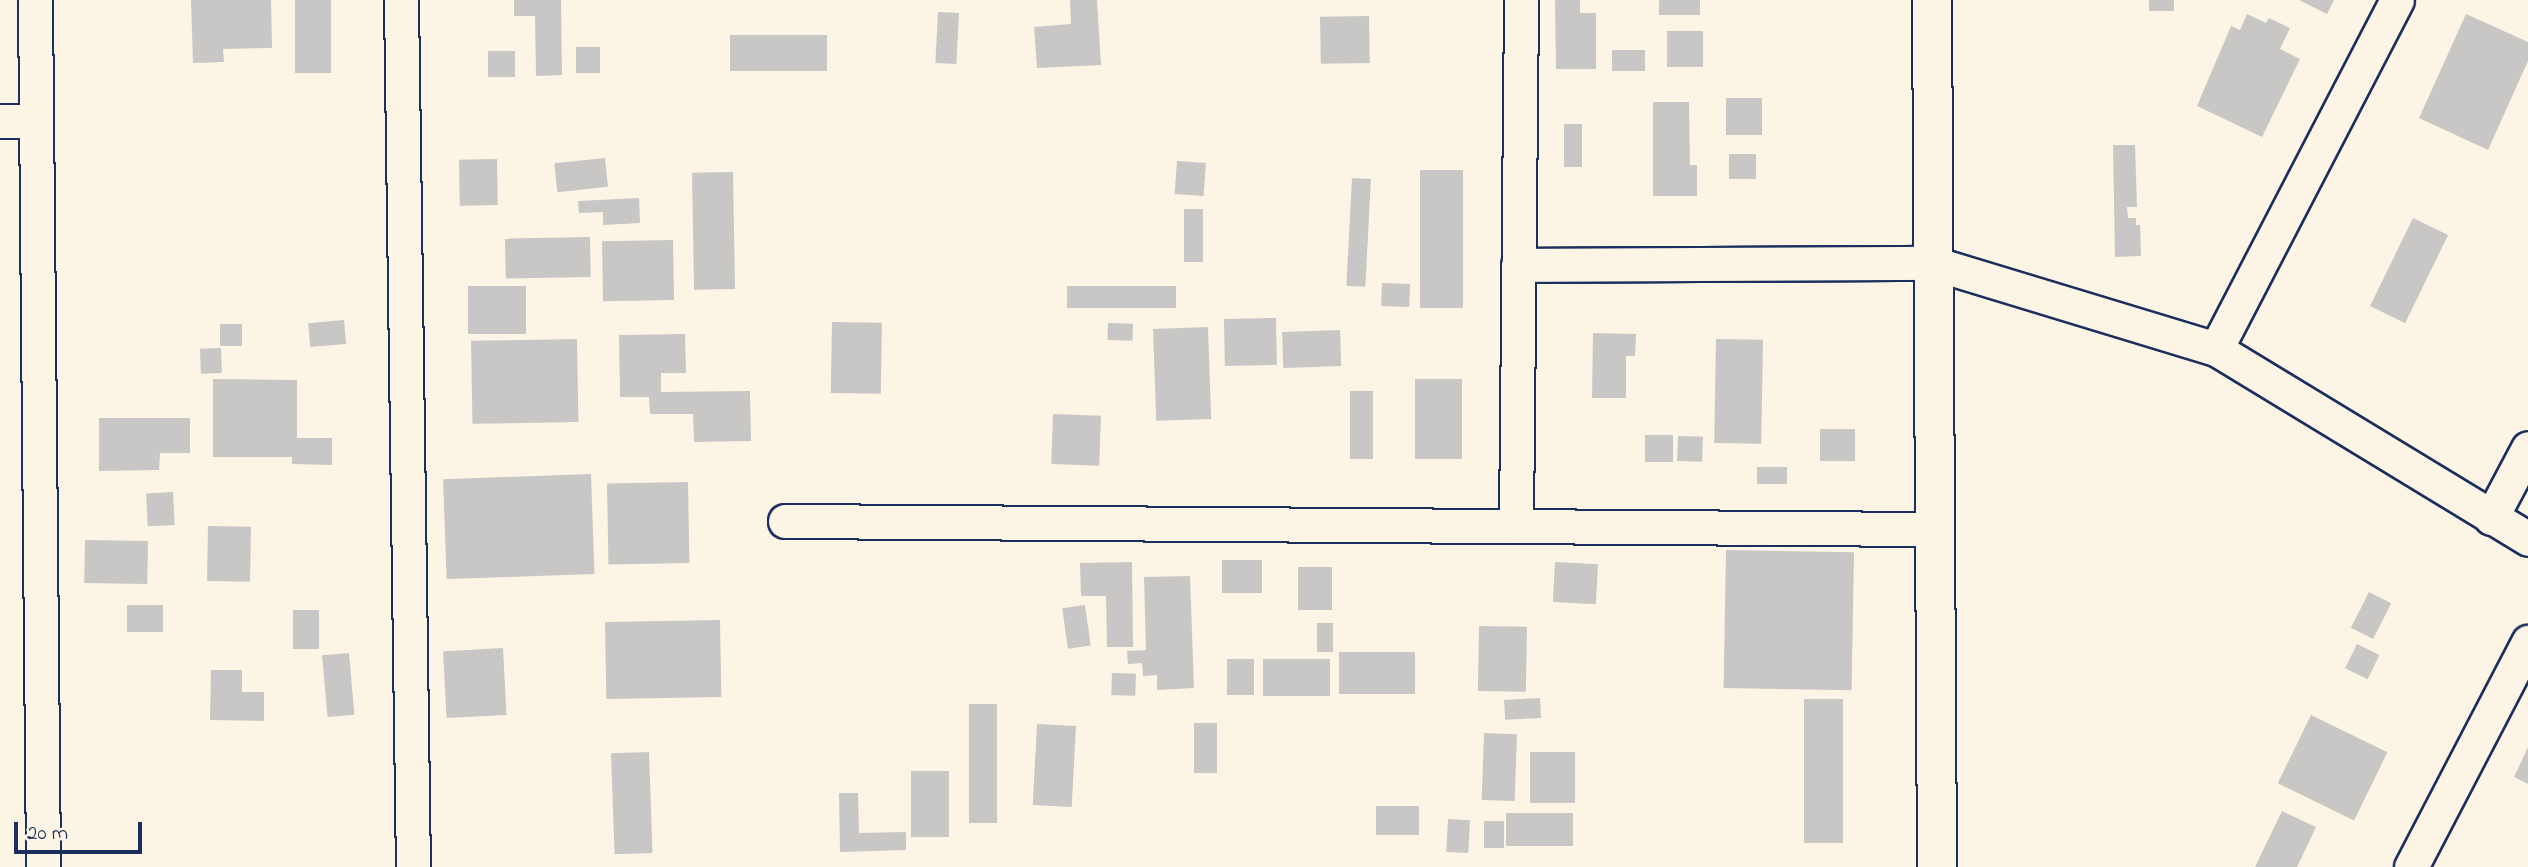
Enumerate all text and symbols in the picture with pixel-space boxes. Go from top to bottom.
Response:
scale bar [18,808,145,852]
text: 20 m [27,819,68,849]

